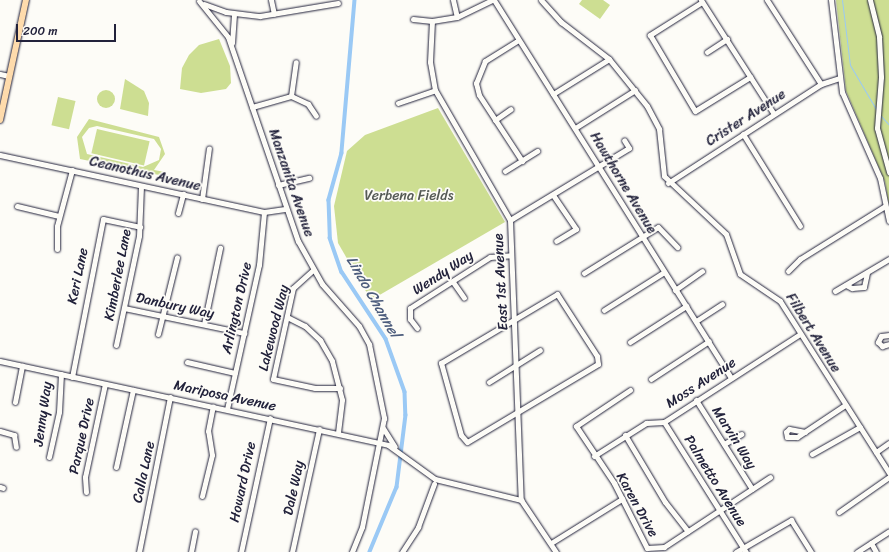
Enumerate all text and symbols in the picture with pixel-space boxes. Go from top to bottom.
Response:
scale bar [18,16,118,42]
text: 200 m [23,20,57,42]
street label: Crister Avenue [703,86,789,150]
street label: Manzanita Avenue [265,127,317,239]
street label: Hawthorne Avenue [586,129,660,237]
street label: Ceanothus Avenue [88,153,202,195]
park label: Verbena Fields [365,188,453,204]
street label: Kimberlee Lane [101,228,135,322]
street label: East 1st Avenue [490,233,512,331]
street label: Keri Lane [64,246,92,306]
street label: Wendy Way [410,247,476,299]
water label: Lindo Channel [342,253,404,341]
street label: Arlington Drive [218,261,256,355]
street label: Lakewood Way [255,283,293,373]
street label: Danbury Way [134,290,216,322]
street label: Filbert Avenue [782,290,844,376]
street label: Moss Avenue [663,354,739,412]
street label: Mariposa Avenue [173,377,277,415]
street label: Jenny Way [30,381,56,447]
street label: Parque Drive [66,396,98,476]
street label: Marvin Way [708,403,760,473]
street label: Palmetto Avenue [680,432,750,530]
street label: Calla Lane [129,440,159,504]
street label: Howard Drive [226,440,260,524]
street label: Dale Way [280,459,308,517]
street label: Karen Drive [612,470,662,540]

